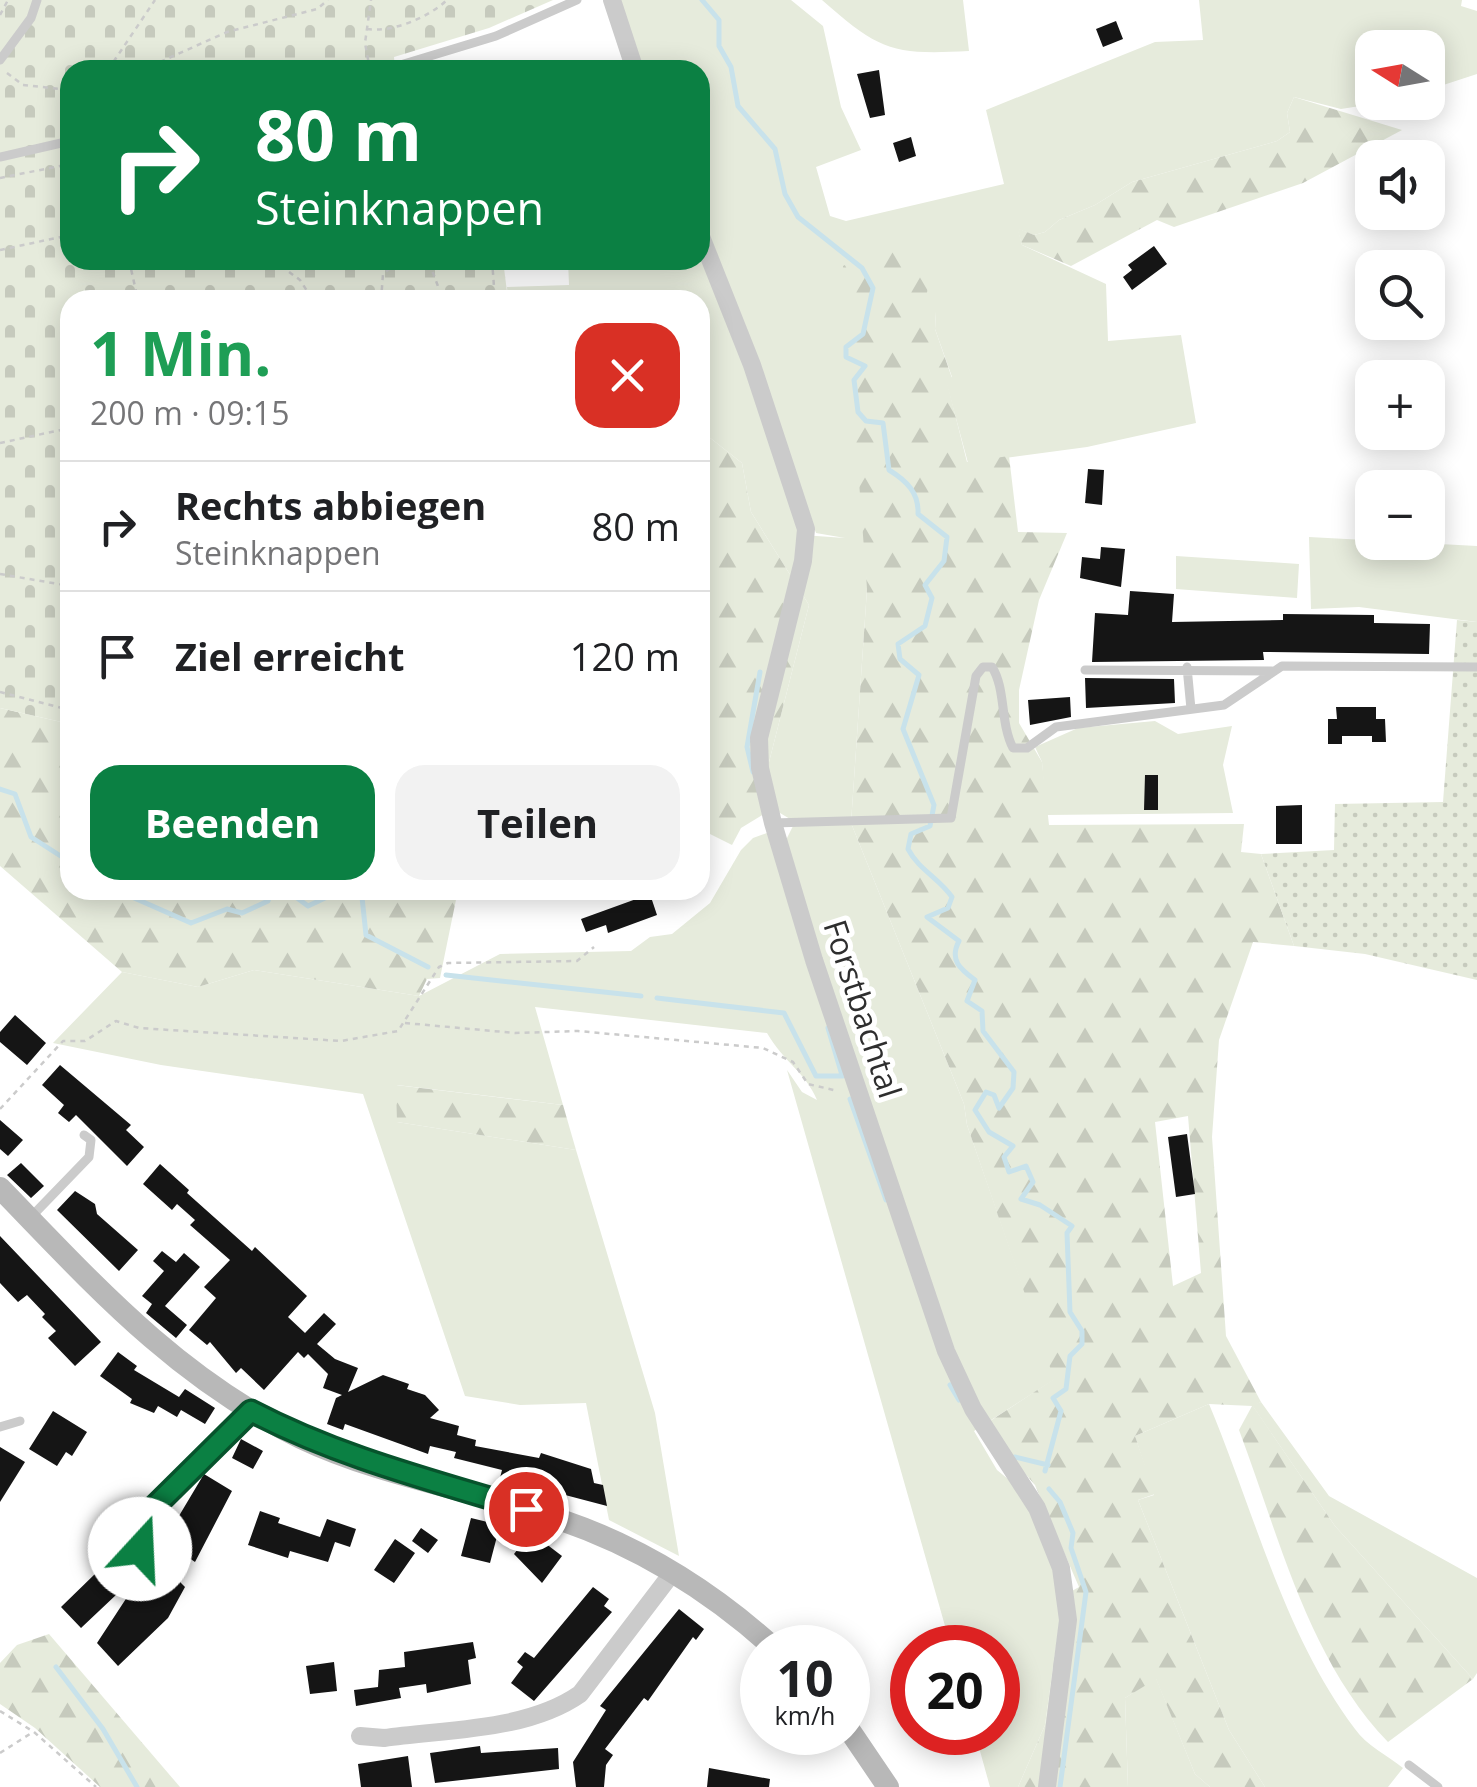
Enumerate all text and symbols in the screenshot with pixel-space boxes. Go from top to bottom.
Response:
north arrow [1355,30,1445,120]
map controls [1355,30,1445,560]
text: 80 m [255,86,422,182]
icon: right [90,100,220,230]
button: sound [1355,140,1445,230]
text: Steinknappen [255,177,544,238]
button: search [1355,250,1445,340]
text: 1 Min. [90,312,271,394]
button: close [575,323,680,428]
button: + [1355,360,1445,450]
text: 200 m · 09:15 [90,391,289,434]
button: − [1355,470,1445,560]
text: Rechts abbiegen [175,479,486,531]
icon: right [90,499,145,554]
text: 80 m [591,500,680,552]
text: Steinknappen [175,531,381,574]
icon: arrive [90,629,145,684]
text: Ziel erreicht [175,630,405,682]
text: 120 m [570,630,680,682]
button: Beenden [90,765,375,880]
button: Teilen [395,765,680,880]
street label: Forstbachtal [814,914,912,1103]
pin [484,1467,569,1552]
icon: arrive [499,1482,554,1537]
position arrow [88,1497,192,1601]
speed limit sign: 20 [890,1625,1020,1755]
text: 10 [776,1644,834,1712]
text: km/h [775,1698,835,1732]

